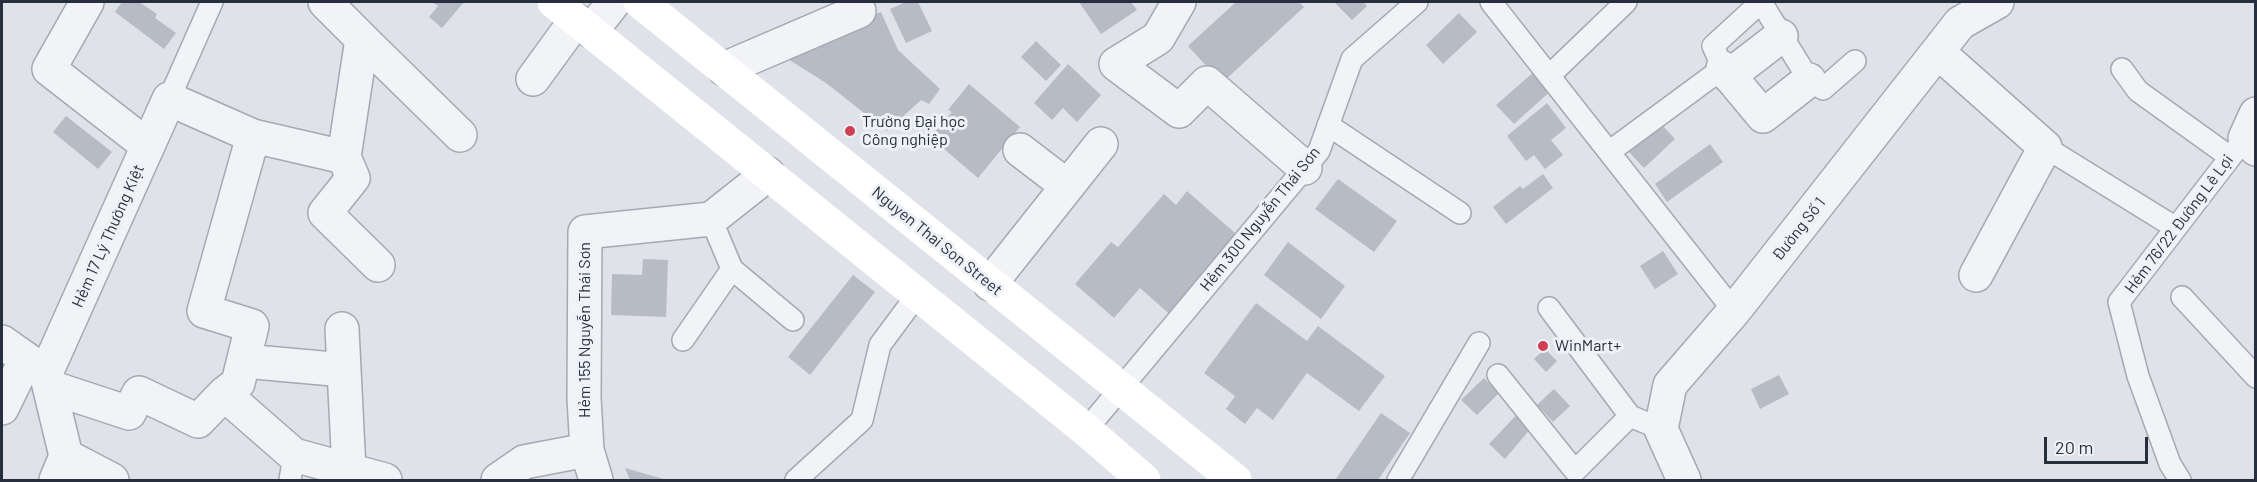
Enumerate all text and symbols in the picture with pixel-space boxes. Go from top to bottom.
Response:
place label: Trường Đại học Công nghiệp [862,112,965,150]
marker: Trường Đại học Công nghiệp [843,124,857,138]
street label: Hẻm 300 Nguyễn Thái Sơn [1196,143,1324,295]
street label: Hẻm 76/22 Đường Lê Lợi [2121,151,2237,297]
street label: Hẻm 17 Lý Thường Kiệt [68,161,148,311]
street label: Nguyen Thai Son Street [868,183,1006,299]
street label: Đường Số 1 [1768,194,1830,264]
street label: Hẻm 155 Nguyễn Thái Sơn [575,242,595,418]
place label: WinMart+ [1555,336,1621,356]
marker: WinMart+ [1536,339,1550,353]
scale bar [2047,425,2150,463]
text: 20 m [2055,436,2093,458]

